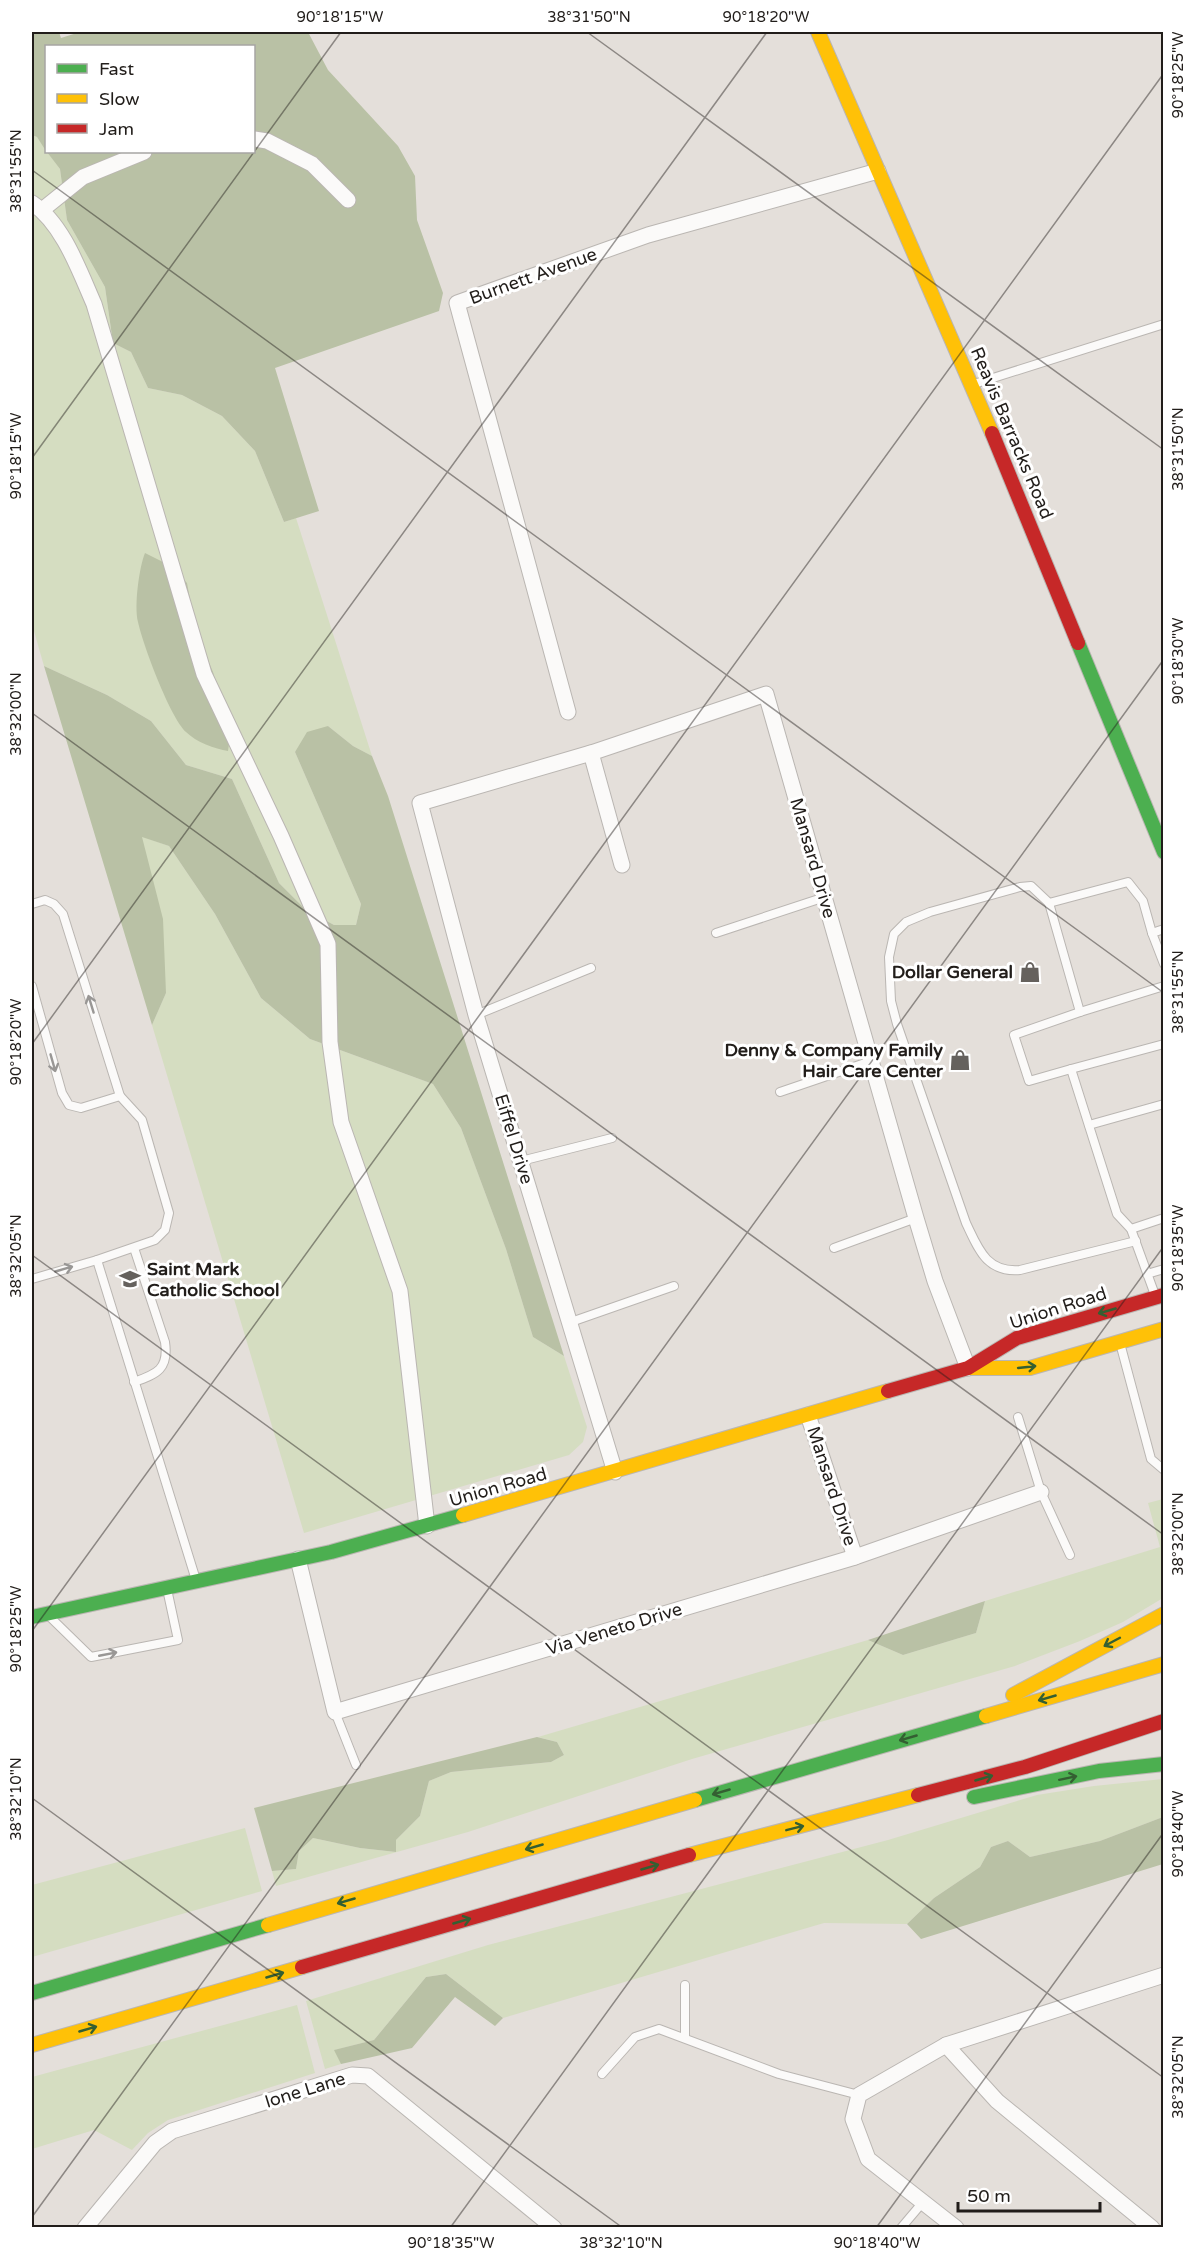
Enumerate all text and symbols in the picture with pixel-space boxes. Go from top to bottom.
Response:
text: 90°18'15"W [297,8,383,26]
text: 38°31'50"N [547,8,631,26]
text: 90°18'20"W [723,8,809,26]
text: 90°18'25"W [1169,32,1187,118]
legend [45,45,255,153]
text: Fast [99,58,134,80]
text: Slow [99,88,140,110]
text: Jam [99,118,134,140]
text: 38°31'55"N [7,129,25,213]
street label: Burnett Avenue [466,243,600,309]
street label: Reavis Barracks Road [966,344,1058,522]
text: 38°31'50"N [1169,407,1187,491]
text: 90°18'15"W [7,413,25,499]
text: 90°18'30"W [1169,618,1187,704]
text: 38°32'00"N [7,672,25,756]
street label: Mansard Drive [785,795,841,921]
text: 38°31'55"N [1169,950,1187,1034]
shop icon: Dollar General [1018,960,1042,984]
place label: Dollar General [892,961,1013,983]
one-way arrow [85,995,96,1014]
text: 90°18'20"W [7,999,25,1085]
place label: Denny & Company Family Hair Care Center [725,1039,944,1082]
shop icon: Denny & Company Family Hair Care Center [948,1048,972,1072]
one-way arrow [48,1053,59,1072]
street label: Eiffel Drive [490,1091,538,1187]
text: 90°18'35"W [1169,1205,1187,1291]
text: 38°32'05"N [7,1214,25,1298]
place label: Saint Mark Catholic School [147,1258,279,1301]
one-way arrow [54,1263,73,1275]
school or university icon: Saint Mark Catholic School [118,1267,142,1291]
street label: Union Road [1007,1282,1109,1334]
one-way arrow [1098,1306,1117,1317]
one-way arrow [1016,1361,1036,1372]
street label: Mansard Drive [802,1424,862,1548]
street label: Union Road [447,1463,549,1511]
text: 38°32'00"N [1169,1492,1187,1576]
text: 90°18'25"W [7,1586,25,1672]
street label: Via Veneto Drive [543,1598,685,1660]
one-way arrow [1104,1637,1122,1648]
one-way arrow [98,1648,117,1659]
one-way arrow [1038,1693,1057,1704]
one-way arrow [899,1733,918,1744]
text: 38°32'10"N [7,1757,25,1841]
one-way arrow [1059,1771,1078,1783]
one-way arrow [975,1772,994,1783]
one-way arrow [712,1787,731,1798]
text: 90°18'40"W [1169,1791,1187,1877]
one-way arrow [785,1821,804,1833]
one-way arrow [524,1842,543,1853]
one-way arrow [640,1861,659,1872]
one-way arrow [337,1896,356,1907]
one-way arrow [452,1914,471,1926]
one-way arrow [265,1968,284,1980]
one-way arrow [78,2023,97,2034]
text: 38°32'05"N [1169,2035,1187,2119]
street label: Ione Lane [262,2067,348,2113]
scale bar [958,2175,1100,2213]
text: 50 m [967,2185,1011,2207]
text: 90°18'35"W [408,2234,494,2252]
text: 38°32'10"N [579,2234,663,2252]
text: 90°18'40"W [834,2234,920,2252]

